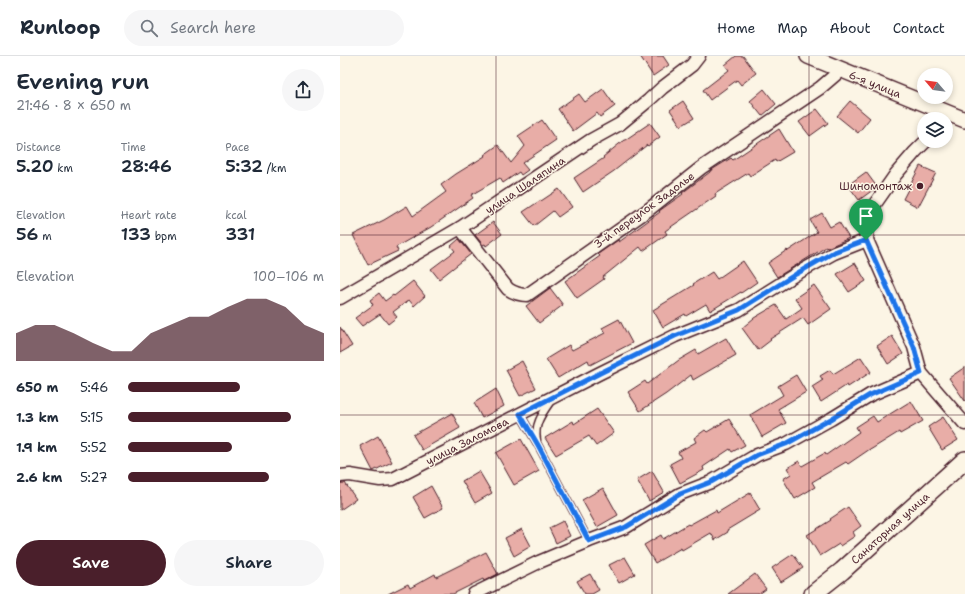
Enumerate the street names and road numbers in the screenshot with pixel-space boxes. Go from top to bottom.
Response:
street label: 6-я улица [846,67,903,102]
street label: улица Шаляпина [482,153,568,218]
street label: 3-й переулок Задолье [591,169,698,252]
street label: улица Заломова [423,414,511,469]
street label: Санаторная улица [848,489,933,568]

